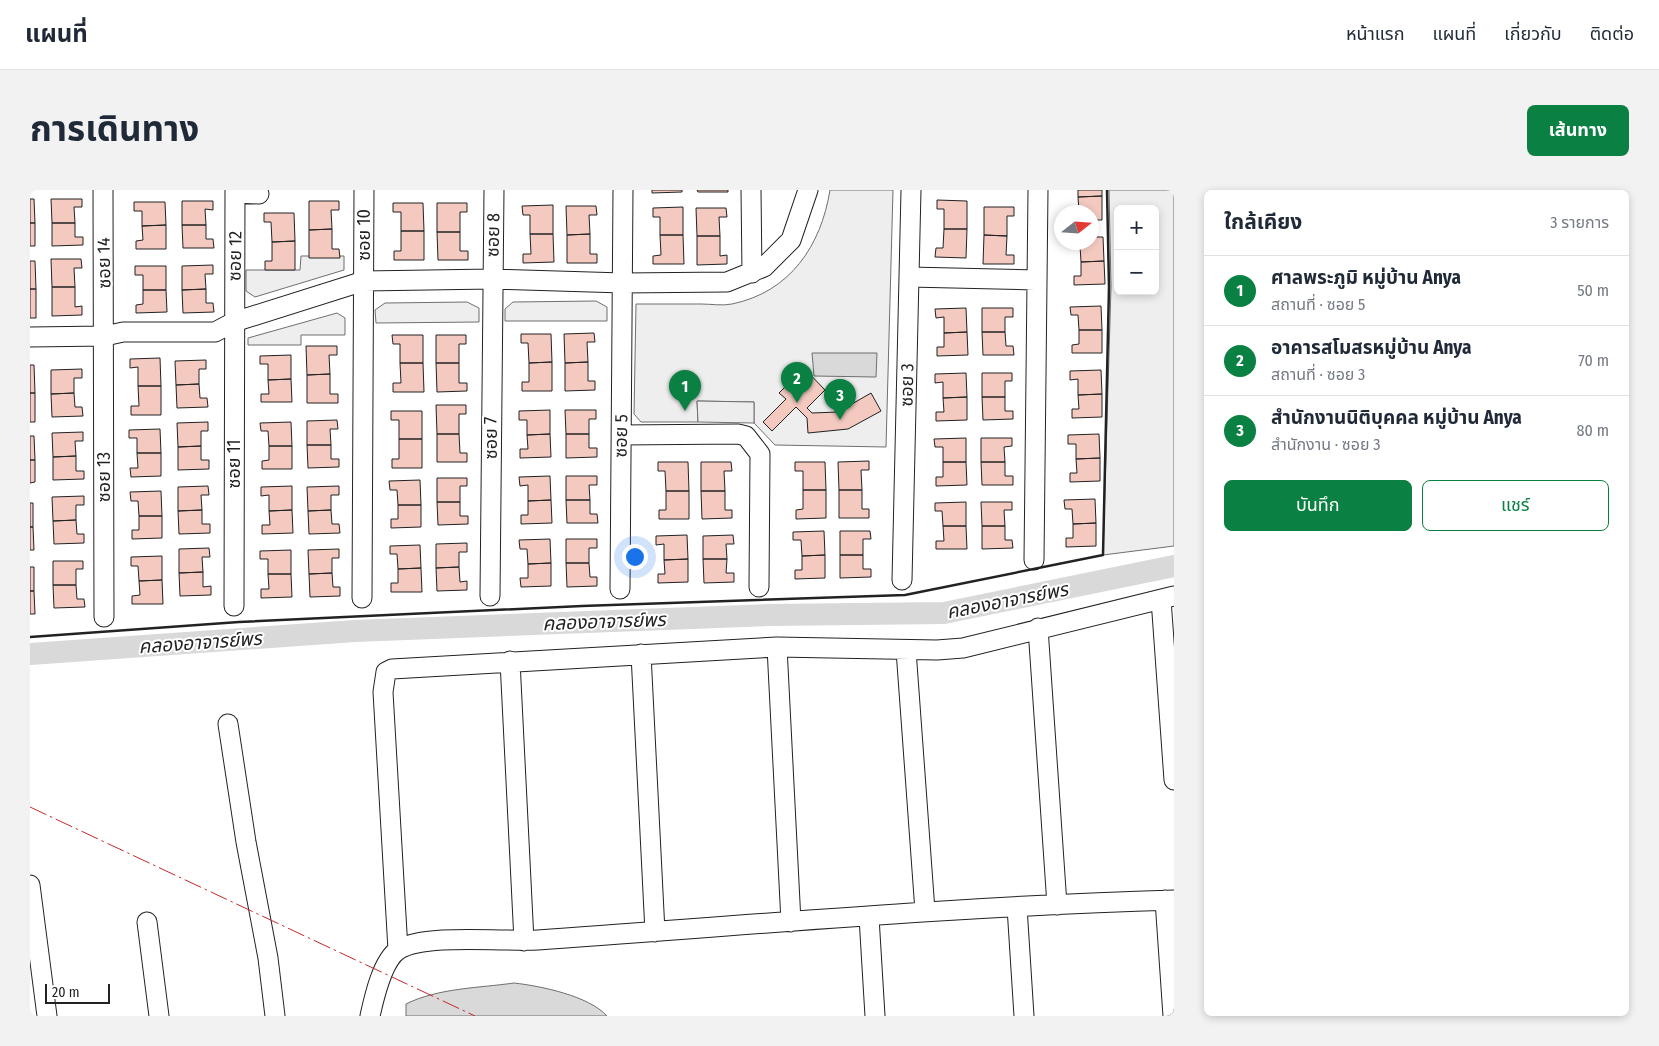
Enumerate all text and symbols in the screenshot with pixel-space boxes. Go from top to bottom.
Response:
text: แผนที่ [25,20,88,48]
text: หน้าแรก [1346,23,1404,45]
text: แผนที่ [1432,23,1476,45]
text: เกี่ยวกับ [1504,23,1562,45]
text: ติดต่อ [1590,23,1634,45]
button: เส้นทาง [1527,105,1629,156]
text: การเดินทาง [30,108,199,150]
north arrow [1054,205,1099,250]
map controls [1114,205,1159,295]
button: + [1114,205,1159,250]
street label: ซอย 10 [353,209,375,261]
text: ใกล้เคียง [1224,209,1302,235]
street label: ซอย 8 [482,213,504,257]
text: 3 รายการ [1550,213,1609,232]
street label: ซอย 12 [224,231,246,281]
street label: ซอย 14 [93,237,115,289]
button: − [1114,250,1159,295]
text: ศาลพระภูมิ หมู่บ้าน Anya [1271,266,1461,289]
text: 1 [1237,281,1243,300]
text: 50 m [1577,281,1609,300]
text: สถานที่ · ซอย 5 [1271,295,1365,314]
text: อาคารสโมสรหมู่บ้าน Anya [1271,336,1471,359]
text: 2 [1236,351,1244,370]
text: 70 m [1578,351,1609,370]
pin: 2 [781,362,813,403]
street label: ซอย 3 [896,363,918,407]
text: สถานที่ · ซอย 3 [1271,365,1365,384]
pin: 1 [669,370,701,411]
pin: 3 [824,379,856,420]
text: สำนักงานนิติบุคคล หมู่บ้าน Anya [1271,406,1522,429]
street label: ซอย 5 [610,414,632,458]
street label: ซอย 7 [480,417,502,459]
text: 3 [1236,421,1244,440]
text: 80 m [1577,421,1609,440]
text: สำนักงาน · ซอย 3 [1271,435,1380,454]
street label: ซอย 11 [223,439,245,489]
street label: ซอย 13 [93,452,115,502]
button: บันทึก [1224,480,1412,531]
button: แชร์ [1422,480,1609,531]
your location [622,544,648,570]
water label: คลองอาจารย์พร [944,577,1071,624]
water label: คลองอาจารย์พร [542,608,668,635]
water label: คลองอาจารย์พร [138,627,264,658]
scale bar [45,981,110,1004]
text: 20 m [52,984,80,1001]

